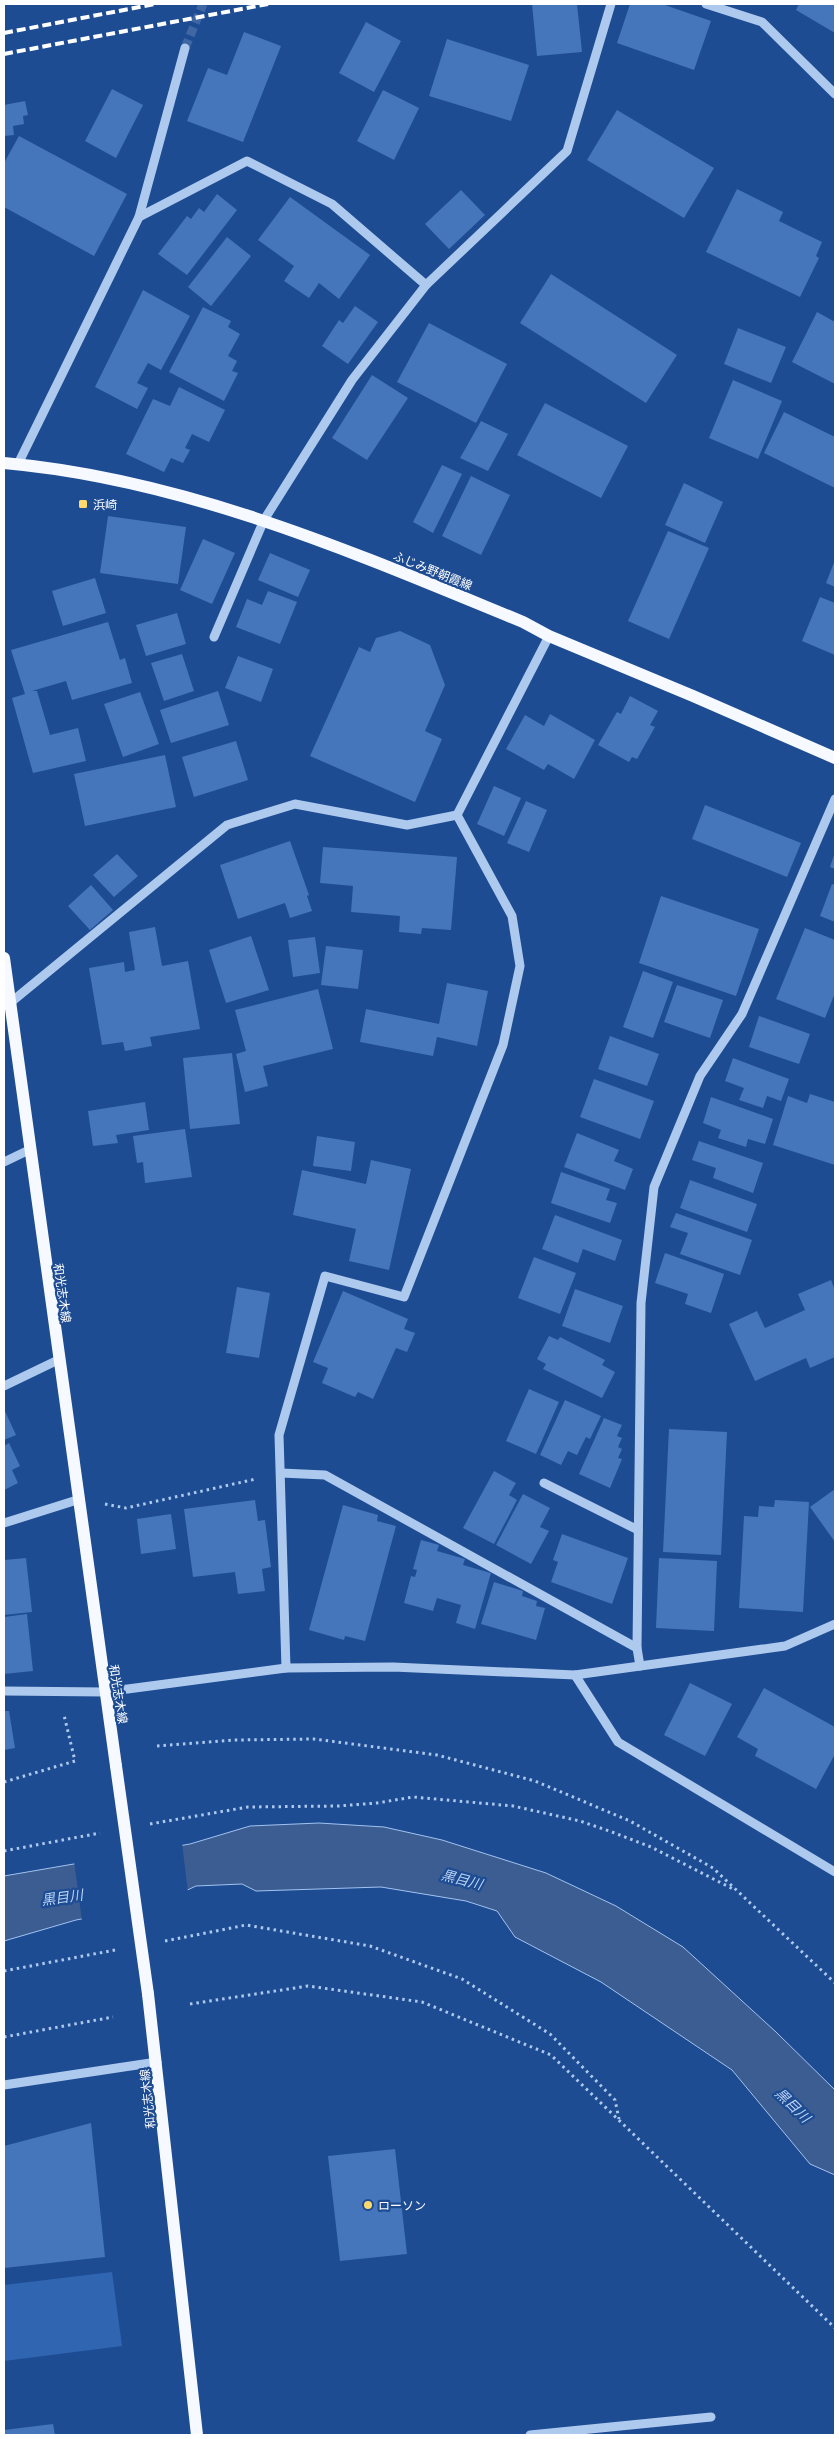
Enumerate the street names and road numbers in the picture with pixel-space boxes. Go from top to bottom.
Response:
street label: ふじみ野朝霞線 [391,548,475,592]
street label: 和光志木線 [52,1262,74,1324]
street label: 和光志木線 [107,1663,131,1725]
street label: 和光志木線 [137,2068,157,2130]

